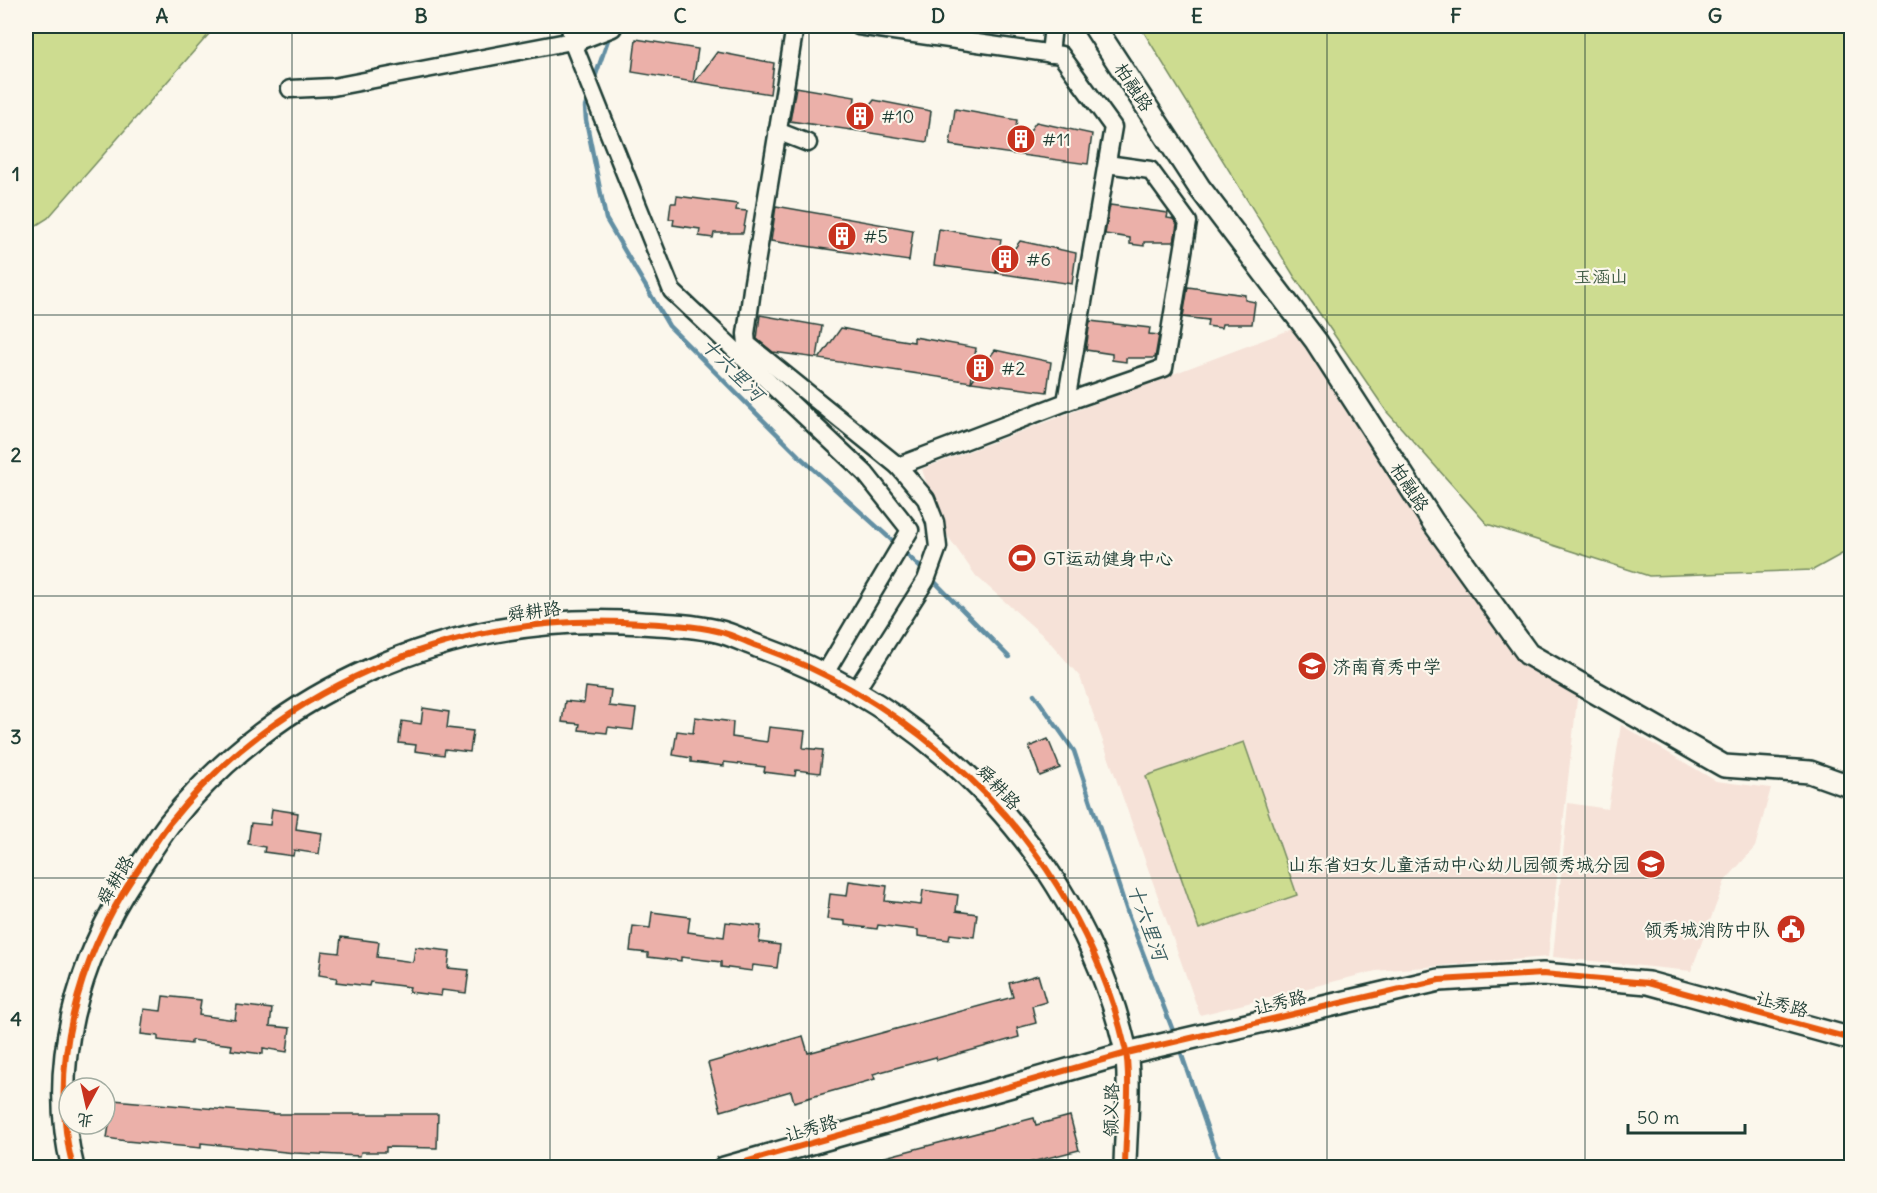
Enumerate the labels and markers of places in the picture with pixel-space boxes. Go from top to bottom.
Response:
building icon: #10 [844,100,876,132]
place label: #10 [881,105,914,128]
building icon: #11 [1005,123,1037,155]
place label: #11 [1042,128,1071,151]
building icon: #5 [826,220,858,252]
place label: #5 [863,225,888,248]
building icon: #6 [989,243,1021,275]
place label: #6 [1026,248,1051,271]
building icon: #2 [964,352,996,384]
place label: #2 [1001,357,1025,380]
sports icon: GT运动健身中心 [1006,542,1038,574]
place label: GT运动健身中心 [1043,547,1173,570]
school or university icon: 济南育秀中学 [1296,650,1328,682]
place label: 济南育秀中学 [1333,655,1441,678]
school or university icon: 山东省妇女儿童活动中心幼儿园领秀城分园 [1635,848,1667,880]
place label: 山东省妇女儿童活动中心幼儿园领秀城分园 [1288,853,1630,876]
public building icon: 领秀城消防中队 [1775,913,1807,945]
place label: 领秀城消防中队 [1644,918,1770,941]

